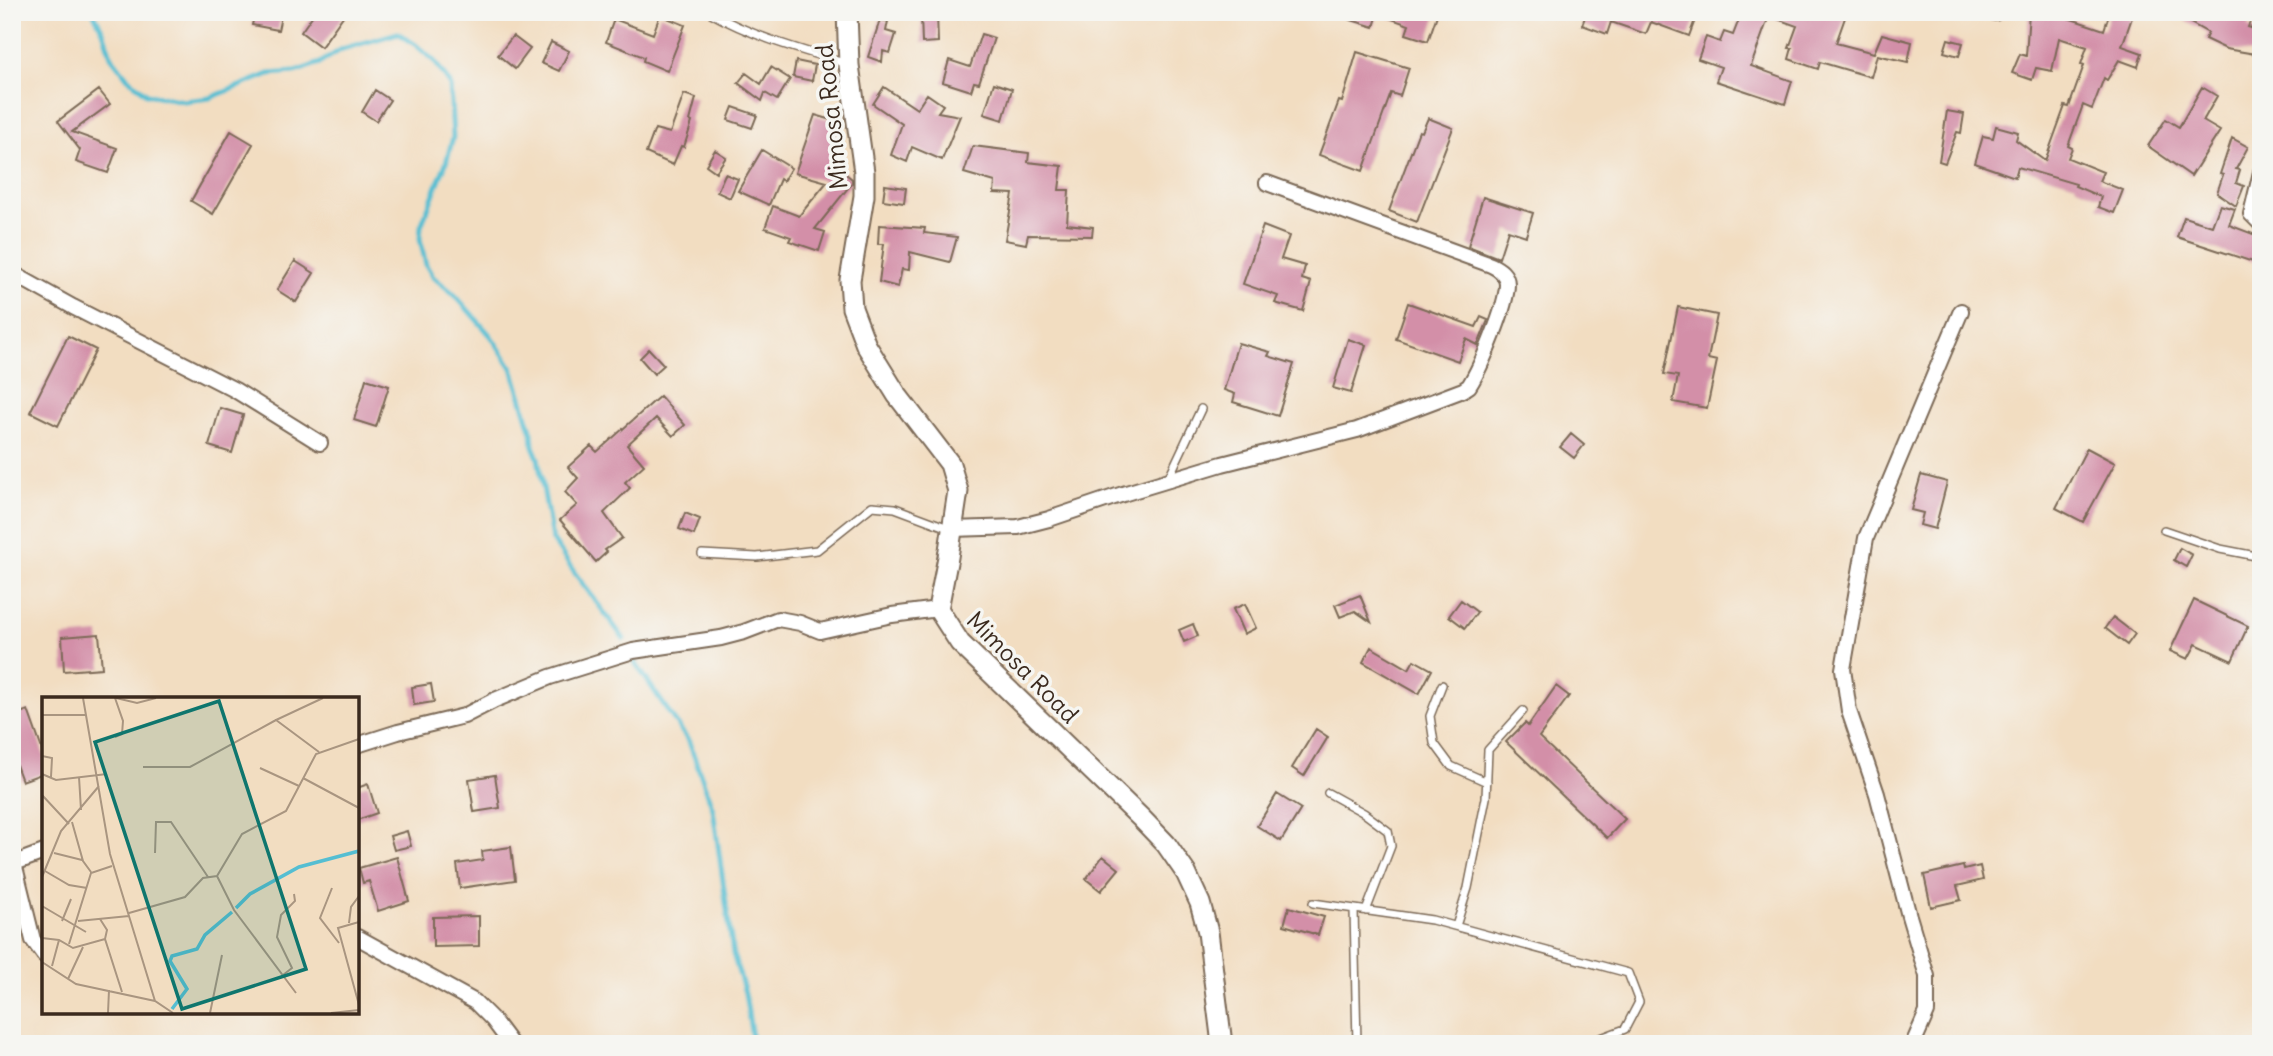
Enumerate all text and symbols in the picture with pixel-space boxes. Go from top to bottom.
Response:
street label: Mimosa Road [808,43,854,191]
street label: Mimosa Road [961,605,1085,729]
inset map [42,697,359,1014]

